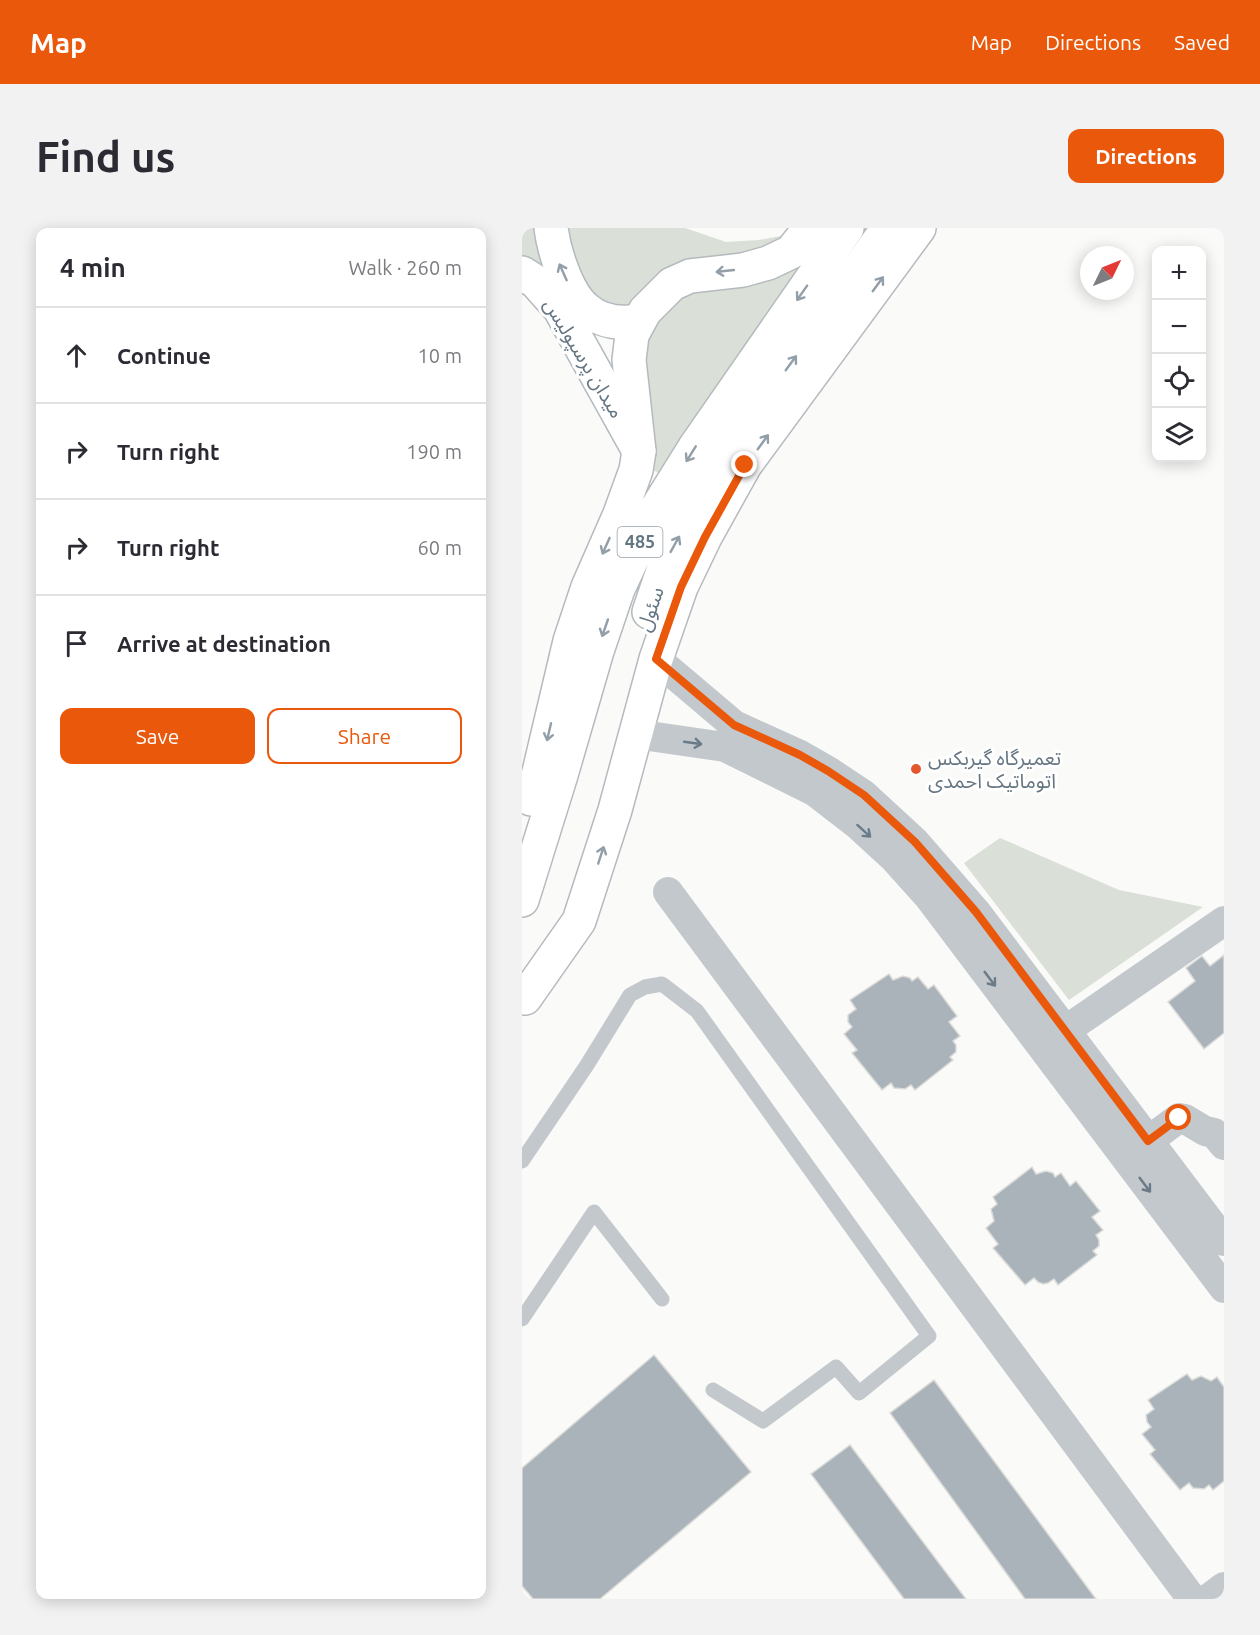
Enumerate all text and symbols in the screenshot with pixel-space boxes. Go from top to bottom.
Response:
text: Map [30,27,87,58]
text: Map [971,30,1012,54]
text: Directions [1045,30,1141,54]
text: Saved [1174,30,1230,54]
button: Directions [1068,129,1224,183]
text: Find us [36,133,175,180]
north arrow [1080,246,1134,300]
map controls [1152,246,1206,462]
button: + [1152,246,1206,300]
text: 4 min [60,253,126,282]
text: Walk · 260 m [349,256,462,279]
one-way arrow [557,263,569,281]
one-way arrow [715,266,735,277]
one-way arrow [872,277,884,293]
one-way arrow [796,285,808,301]
street label: میدان پرسپولیس [538,294,629,423]
button: − [1152,300,1206,354]
icon: ahead [60,339,93,372]
text: Continue [117,343,211,368]
text: 10 m [418,344,462,367]
button: locate [1152,354,1206,408]
one-way arrow [785,356,798,372]
button: layers [1152,408,1206,462]
one-way arrow [756,434,769,450]
icon: right [60,435,93,468]
text: Turn right [117,439,219,464]
text: 190 m [406,440,462,463]
one-way arrow [684,445,696,462]
route end [731,451,757,477]
road number: 485 [618,527,662,557]
icon: right [60,531,93,564]
text: Turn right [117,535,219,560]
text: 60 m [418,536,462,559]
one-way arrow [600,536,611,554]
one-way arrow [669,536,681,553]
street label: سئول [631,583,669,635]
one-way arrow [598,618,609,637]
icon: arrive [60,627,93,660]
text: Arrive at destination [117,631,331,656]
button: Save [60,708,255,764]
button: Share [267,708,462,764]
one-way arrow [542,722,554,741]
one-way arrow [683,737,703,748]
place label: تعمیرگاه گیربکس اتوماتیک احمدی [928,746,1061,793]
marker: تعمیرگاه گیربکس اتوماتیک احمدی [909,762,923,776]
one-way arrow [856,824,871,838]
one-way arrow [596,846,607,865]
one-way arrow [984,970,997,986]
route start [1165,1104,1191,1130]
one-way arrow [1139,1177,1151,1193]

